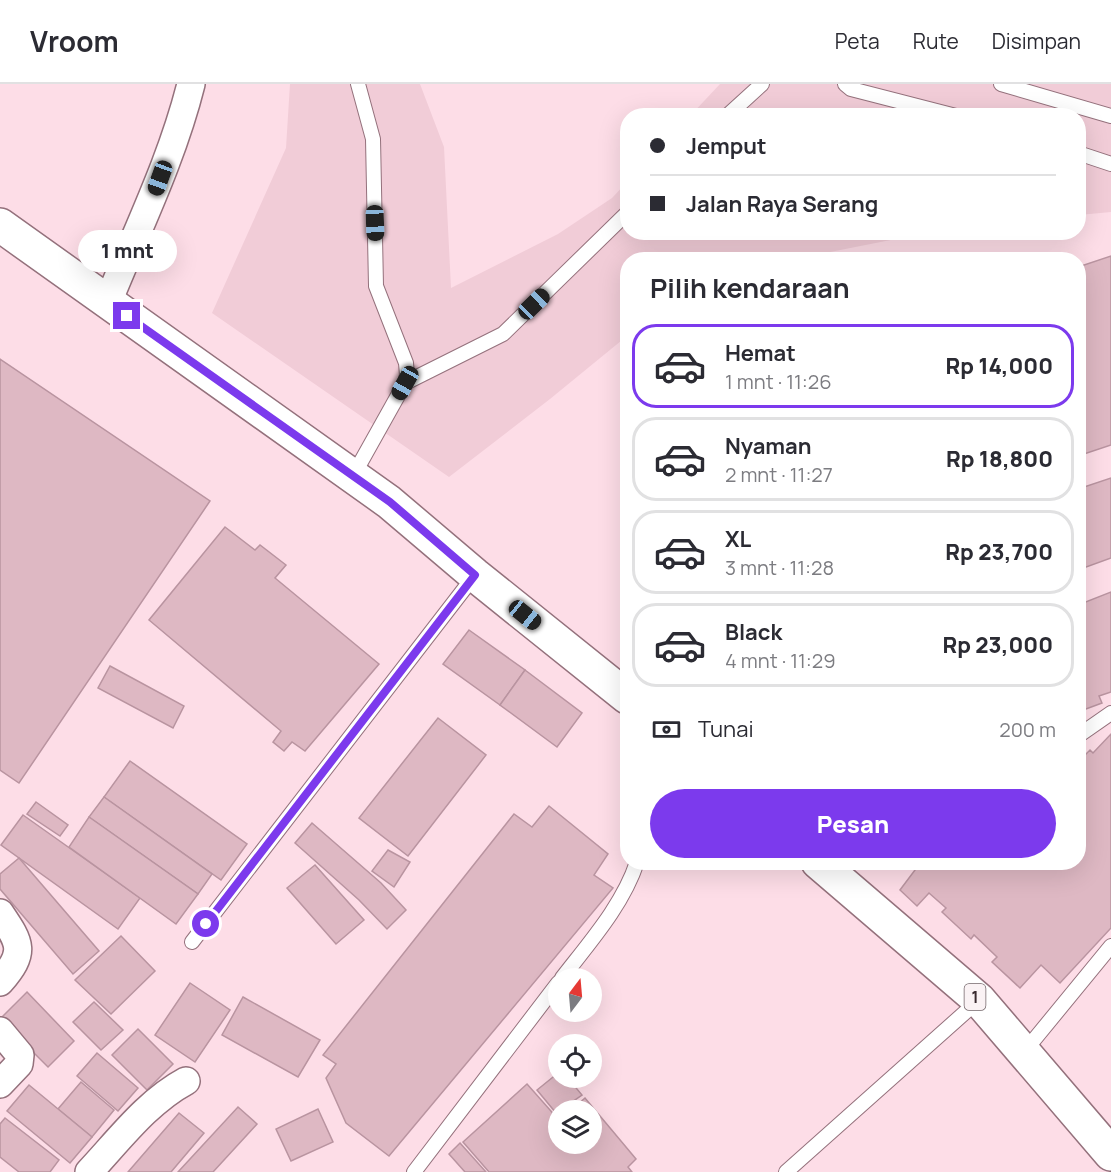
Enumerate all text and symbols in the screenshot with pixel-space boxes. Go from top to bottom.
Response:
text: Vroom [30,22,119,60]
text: Peta [835,27,880,55]
text: Rute [913,27,959,55]
text: Disimpan [992,27,1081,55]
text: Jemput [686,131,767,161]
car [145,158,175,198]
text: Jalan Raya Serang [686,189,878,219]
car [365,205,385,241]
callout: 1 mnt [78,229,176,271]
text: 1 mnt [101,237,154,264]
text: Pilih kendaraan [650,269,850,306]
car [515,285,553,323]
route end [113,302,140,329]
text: Hemat [725,338,796,368]
icon: car [653,339,707,393]
text: Rp 14,000 [946,351,1053,381]
car [388,363,422,403]
text: 1 mnt · 11:26 [725,368,832,395]
text: Nyaman [725,431,812,461]
icon: car [653,432,707,486]
text: Rp 18,800 [946,444,1053,474]
text: 2 mnt · 11:27 [725,461,833,488]
text: XL [725,524,751,554]
icon: car [653,525,707,579]
text: Rp 23,700 [945,537,1053,567]
text: 3 mnt · 11:28 [725,554,834,581]
car [505,597,545,633]
text: Black [725,617,782,647]
icon: car [653,618,707,672]
text: Rp 23,000 [942,630,1053,660]
text: 4 mnt · 11:29 [725,647,836,674]
icon: cash [650,713,683,746]
text: Tunai [698,714,754,744]
text: 200 m [999,716,1056,743]
button: Pesan [650,789,1056,858]
route start [192,910,219,937]
north arrow [548,968,602,1022]
map controls [548,968,602,1154]
road number: 1 [964,984,986,1010]
button: locate [548,1034,602,1088]
button: layers [548,1100,602,1154]

